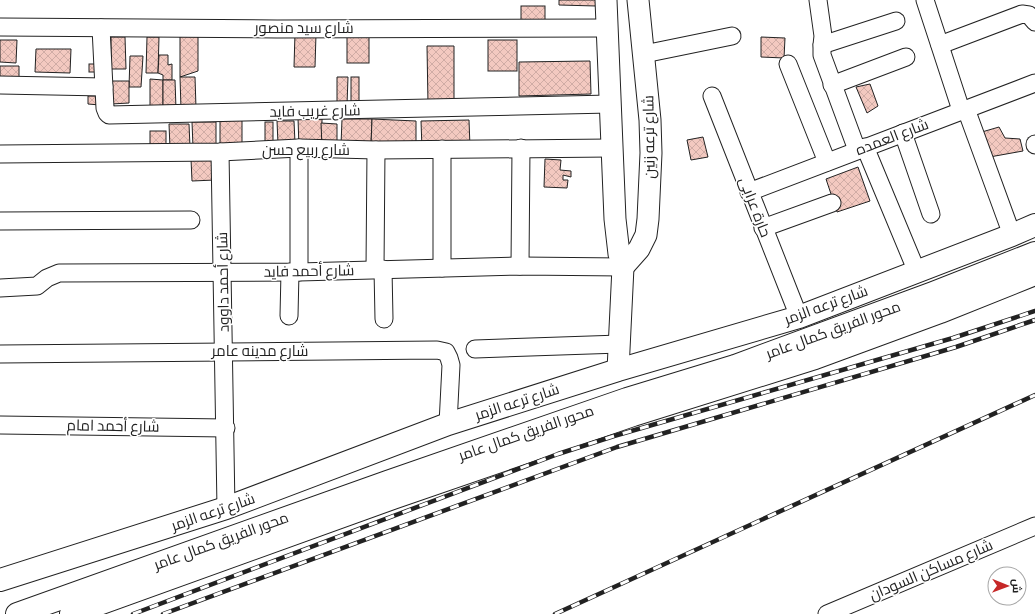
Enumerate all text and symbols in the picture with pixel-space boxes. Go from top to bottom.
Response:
street label: شارع سيد منصور [253,18,354,39]
street label: شارع ترعه زنين [638,95,661,179]
street label: شارع غريب فايد [269,100,361,123]
street label: شارع العمده [853,114,932,161]
street label: شارع ربيع حسن [262,140,350,161]
street label: حارة عرابى [734,174,776,240]
street label: شارع أحمد داوود [212,232,235,332]
street label: شارع أحمد فايد [263,260,355,283]
street label: شارع ترعه الزمر [780,281,871,331]
street label: محور الفريق كمال عامر [762,296,903,364]
street label: شارع مدينه عامر [211,341,308,362]
street label: شارع ترعه الزمر [471,379,562,426]
street label: محور الفريق كمال عامر [455,400,596,466]
street label: شارع أحمد امام [66,415,160,438]
street label: شارع ترعه الزمر [167,488,258,537]
street label: محور الفريق كمال عامر [150,507,291,575]
street label: شارع مساكن السودان [866,535,996,606]
north arrow [987,566,1027,606]
text: ش [1010,579,1024,593]

